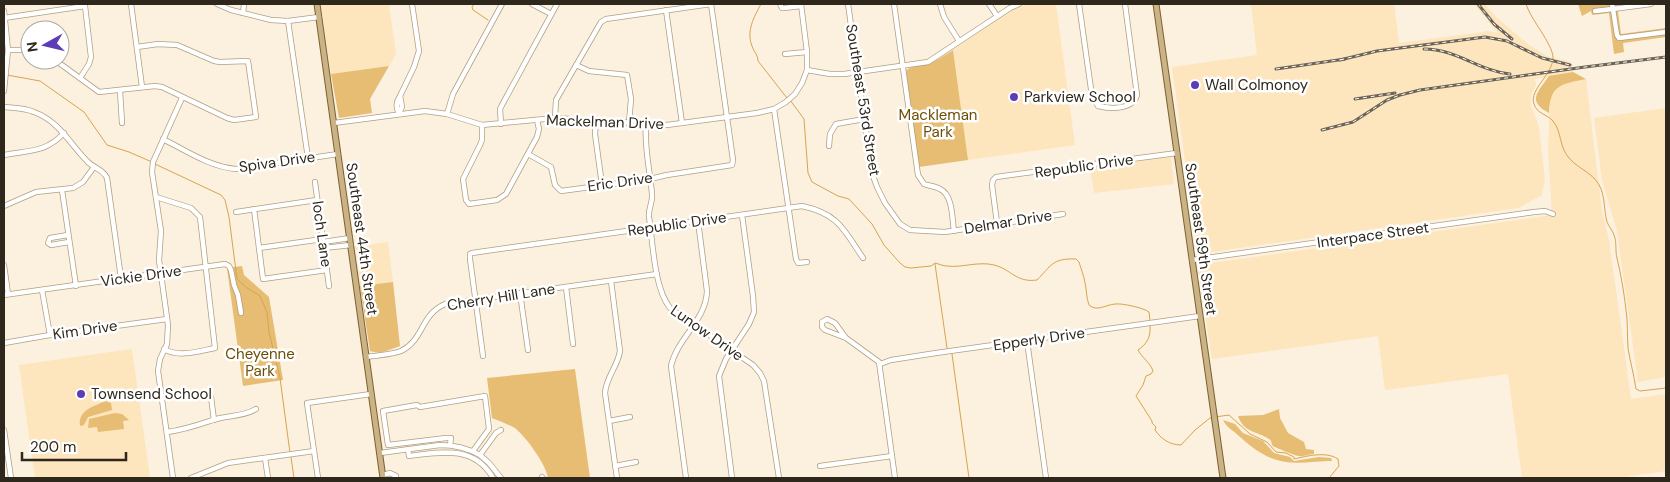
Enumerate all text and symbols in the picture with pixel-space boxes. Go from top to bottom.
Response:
north arrow [20,20,70,70]
street label: Southeast 53rd Street [841,23,885,178]
text: N [23,40,42,53]
place label: Wall Colmonoy [1205,75,1309,95]
marker: Wall Colmonoy [1189,79,1201,91]
place label: Parkview School [1024,87,1136,107]
marker: Parkview School [1008,91,1020,103]
park label: Mackleman Park [899,105,977,142]
street label: Mackelman Drive [546,110,664,134]
street label: Spiva Drive [238,147,316,177]
street label: Republic Drive [1033,149,1135,183]
street label: Southeast 44th Street [341,162,383,317]
street label: Southeast 59th Street [1180,162,1222,317]
street label: Eric Drive [586,168,654,196]
street label: loch Lane [307,200,337,268]
street label: Delmar Drive [963,205,1053,239]
street label: Republic Drive [626,207,728,241]
street label: Interpace Street [1316,217,1430,253]
street label: Vickie Drive [99,260,183,292]
street label: Cherry Hill Lane [446,279,556,315]
street label: Lunow Drive [667,301,747,365]
street label: Kim Drive [51,316,119,344]
street label: Epperly Drive [992,323,1086,355]
park label: Cheyenne Park [225,344,295,381]
place label: Townsend School [91,384,212,404]
marker: Townsend School [75,388,87,400]
scale bar [22,430,126,462]
text: 200 m [30,437,76,457]

